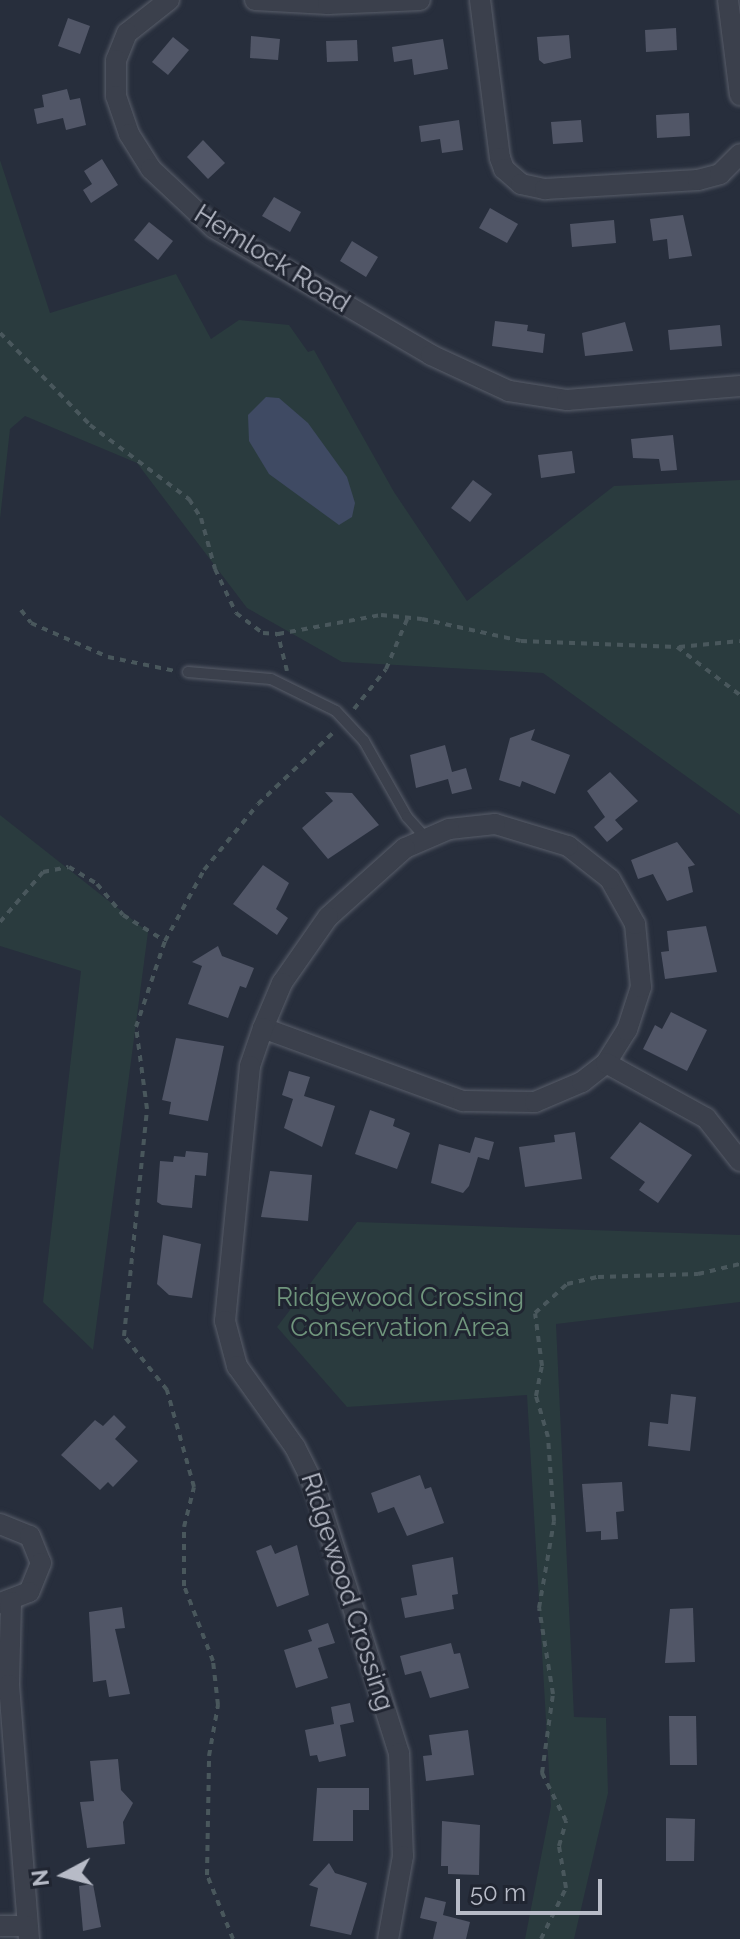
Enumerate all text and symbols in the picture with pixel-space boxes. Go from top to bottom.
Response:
street label: Hemlock Road [188,199,356,319]
park label: Ridgewood Crossing Conservation Area [276,1282,524,1344]
street label: Ridgewood Crossing [294,1469,400,1715]
north arrow [24,1835,104,1915]
scale bar [460,1863,606,1913]
text: N [26,1868,54,1888]
text: 50 m [470,1878,526,1907]

